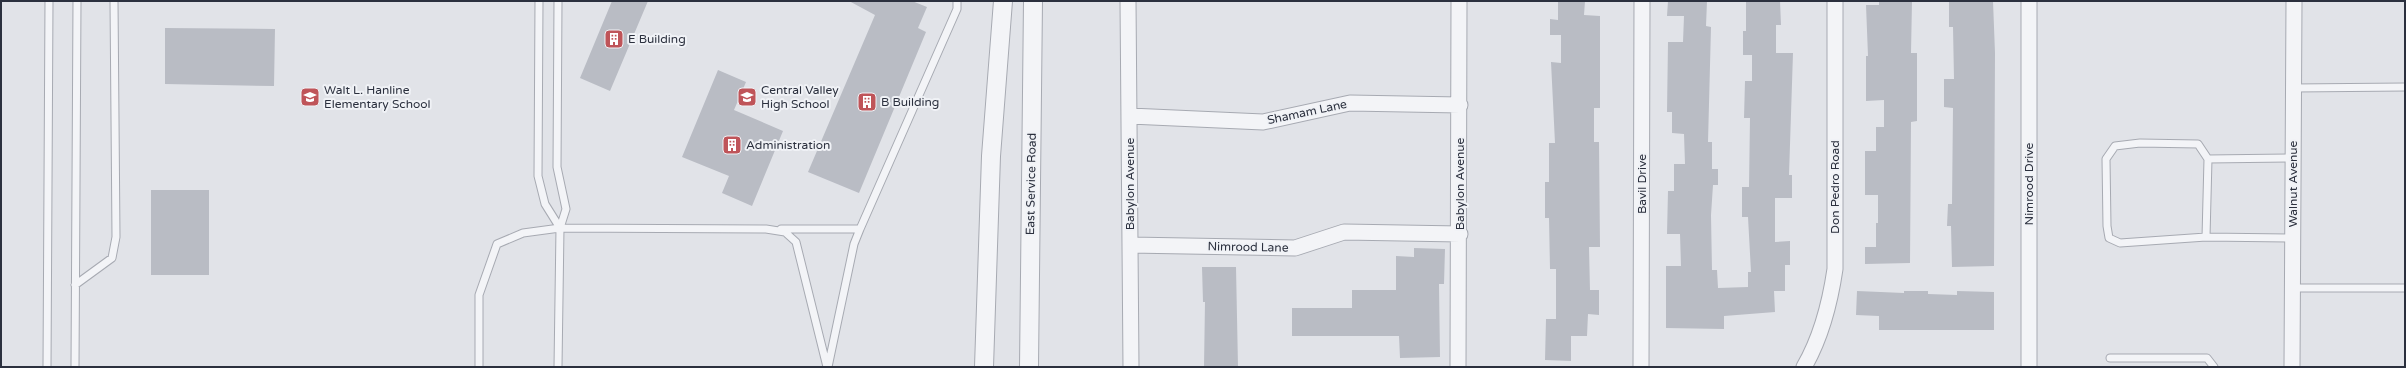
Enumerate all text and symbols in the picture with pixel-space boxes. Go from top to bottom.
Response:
building icon: E Building [603,28,625,50]
place label: E Building [628,32,686,46]
place label: Walt L. Hanline Elementary School [324,83,431,111]
place label: Central Valley High School [761,83,839,111]
school or university icon: Walt L. Hanline Elementary School [299,86,321,108]
school or university icon: Central Valley High School [736,86,758,108]
building icon: B Building [856,91,878,113]
place label: B Building [881,95,939,109]
street label: Shamam Lane [1266,97,1348,127]
street label: East Service Road [1023,133,1039,235]
building icon: Administration [721,134,743,156]
street label: Babylon Avenue [1123,137,1137,230]
street label: Babylon Avenue [1453,137,1467,230]
place label: Administration [746,138,830,152]
street label: Don Pedro Road [1828,140,1842,234]
street label: Walnut Avenue [2286,140,2300,227]
street label: Nimrood Drive [2022,142,2036,225]
street label: Bavil Drive [1635,154,1649,214]
street label: Nimrood Lane [1207,239,1289,255]

